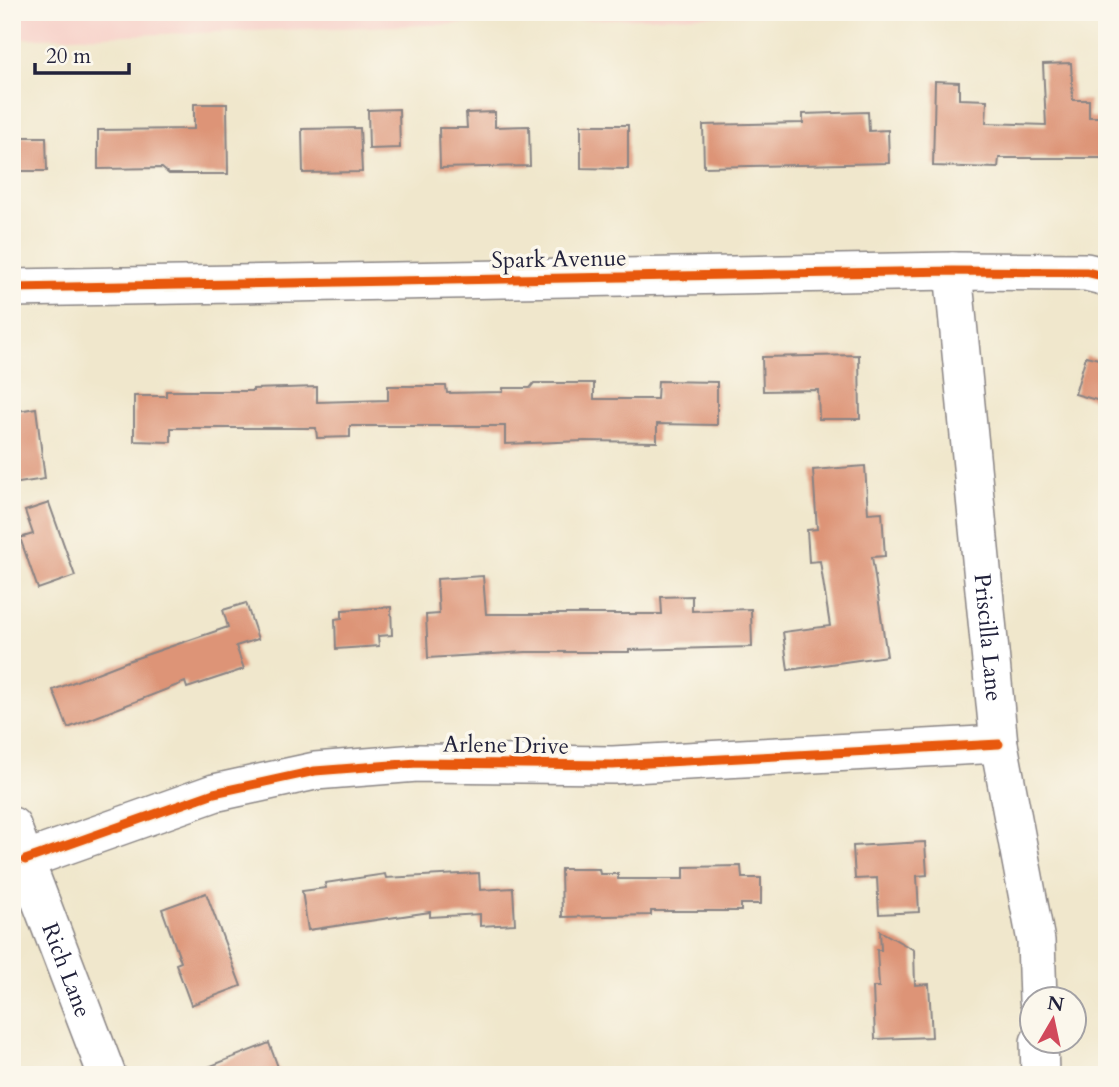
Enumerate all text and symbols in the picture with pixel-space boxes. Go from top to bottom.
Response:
scale bar [35,32,130,76]
text: 20 m [46,42,91,71]
street label: Spark Avenue [491,242,627,276]
street label: Priscilla Lane [967,572,1010,703]
street label: Arlene Drive [443,728,569,762]
street label: Rich Lane [35,918,99,1022]
north arrow [1018,986,1088,1056]
text: N [1045,990,1066,1018]

